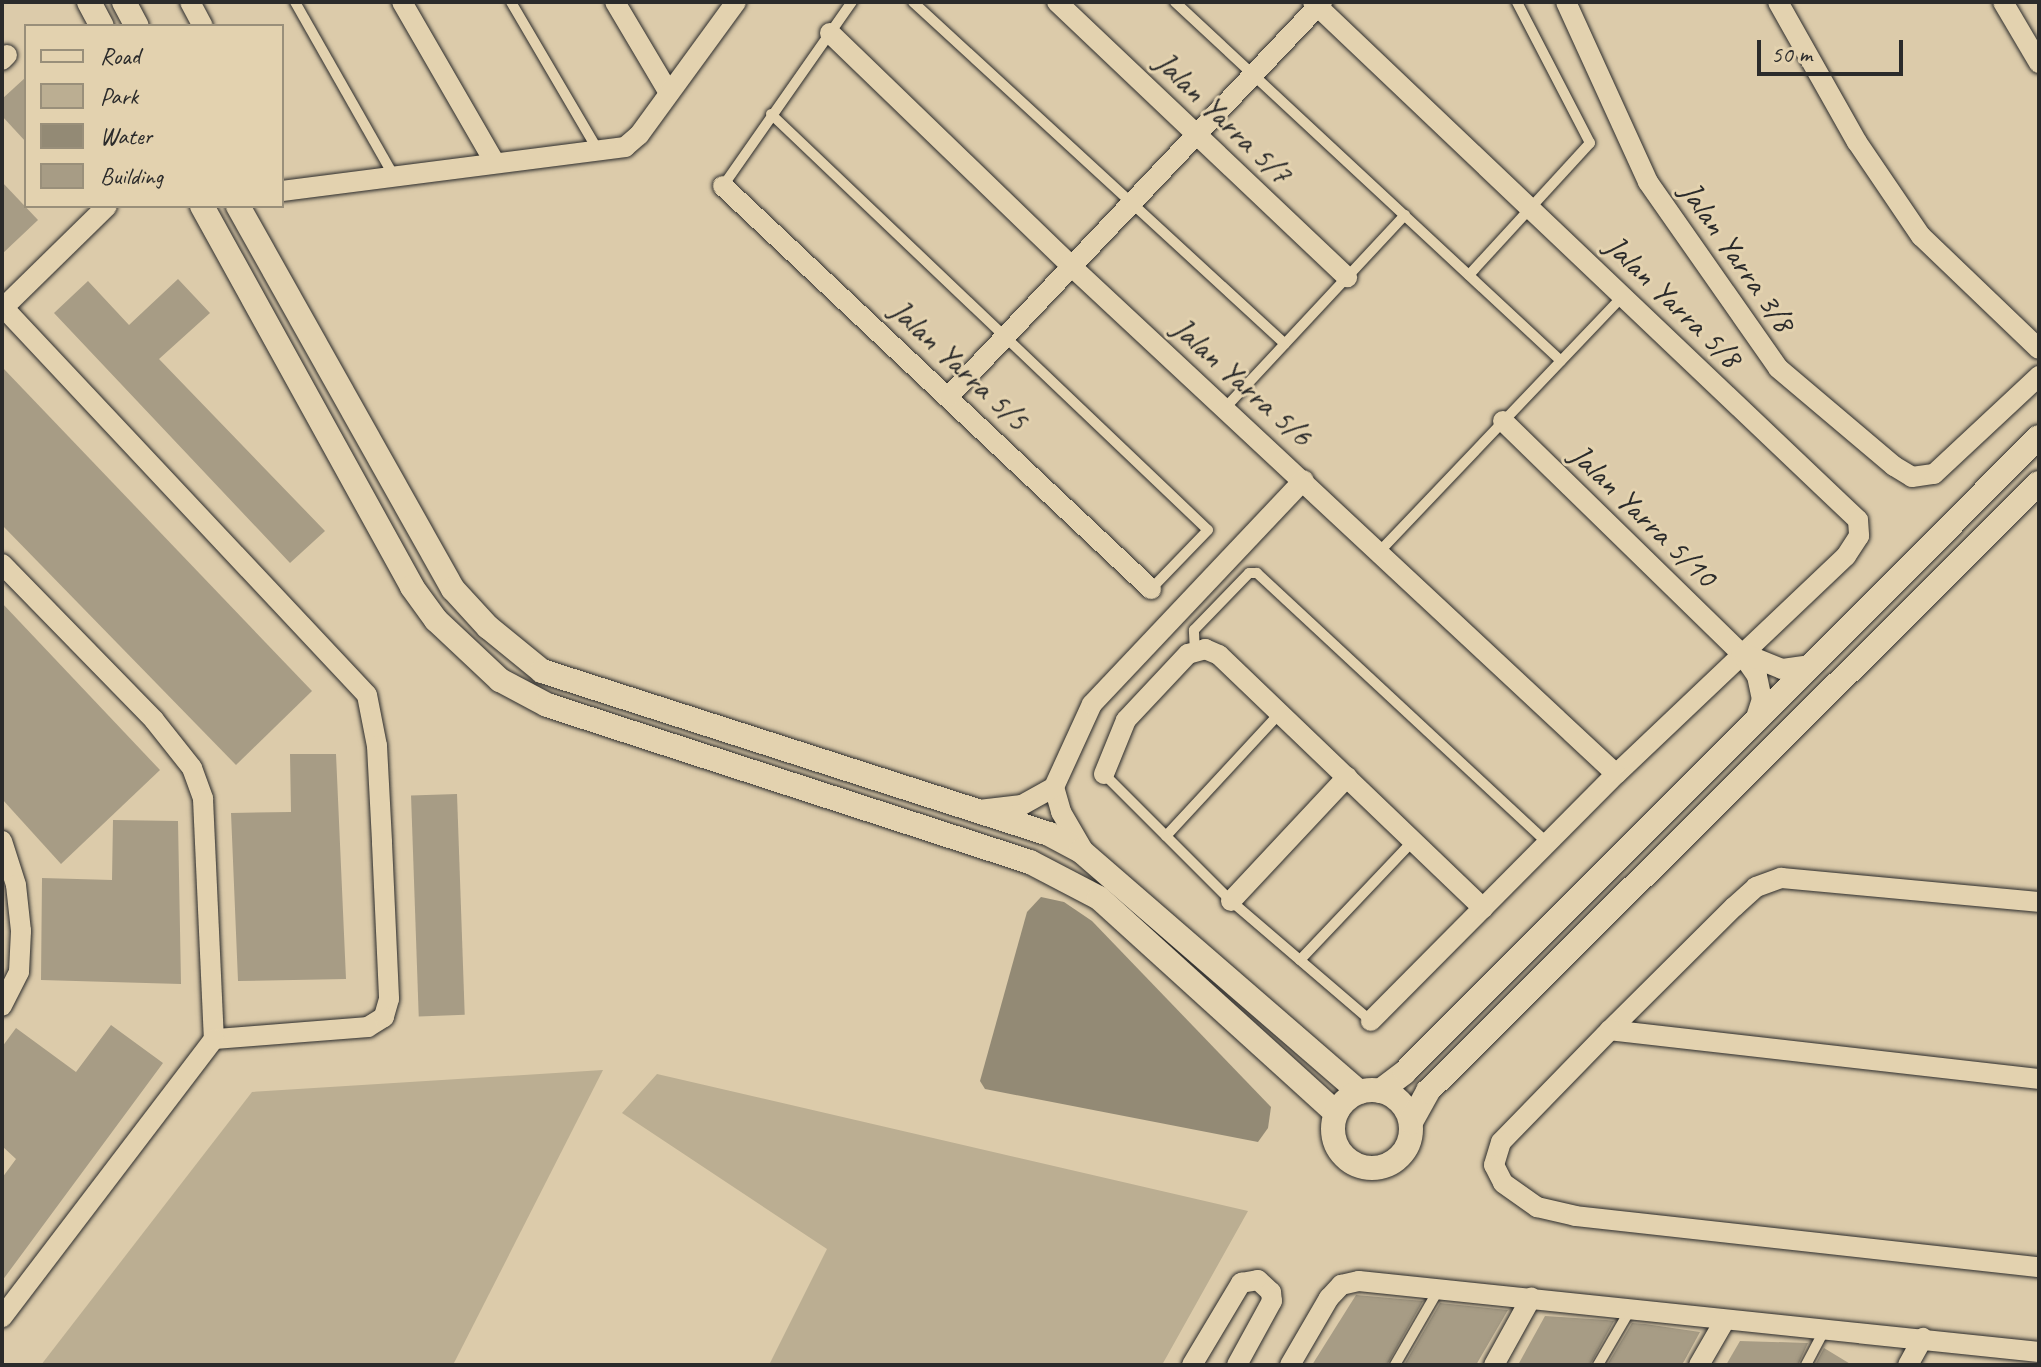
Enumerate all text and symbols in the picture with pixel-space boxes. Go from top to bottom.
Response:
legend [24,24,284,208]
scale bar [1761,24,1907,74]
text: 50 m [1771,39,1812,69]
text: Road [100,41,140,71]
street label: Jalan Yarra 5/7 [1147,44,1299,192]
text: Park [100,81,138,111]
text: Water [100,121,152,151]
text: Building [100,161,163,191]
street label: Jalan Yarra 3/8 [1671,174,1803,340]
street label: Jalan Yarra 5/8 [1597,228,1749,376]
street label: Jalan Yarra 5/5 [882,291,1036,439]
street label: Jalan Yarra 5/6 [1164,309,1320,455]
street label: Jalan Yarra 5/10 [1562,437,1724,595]

